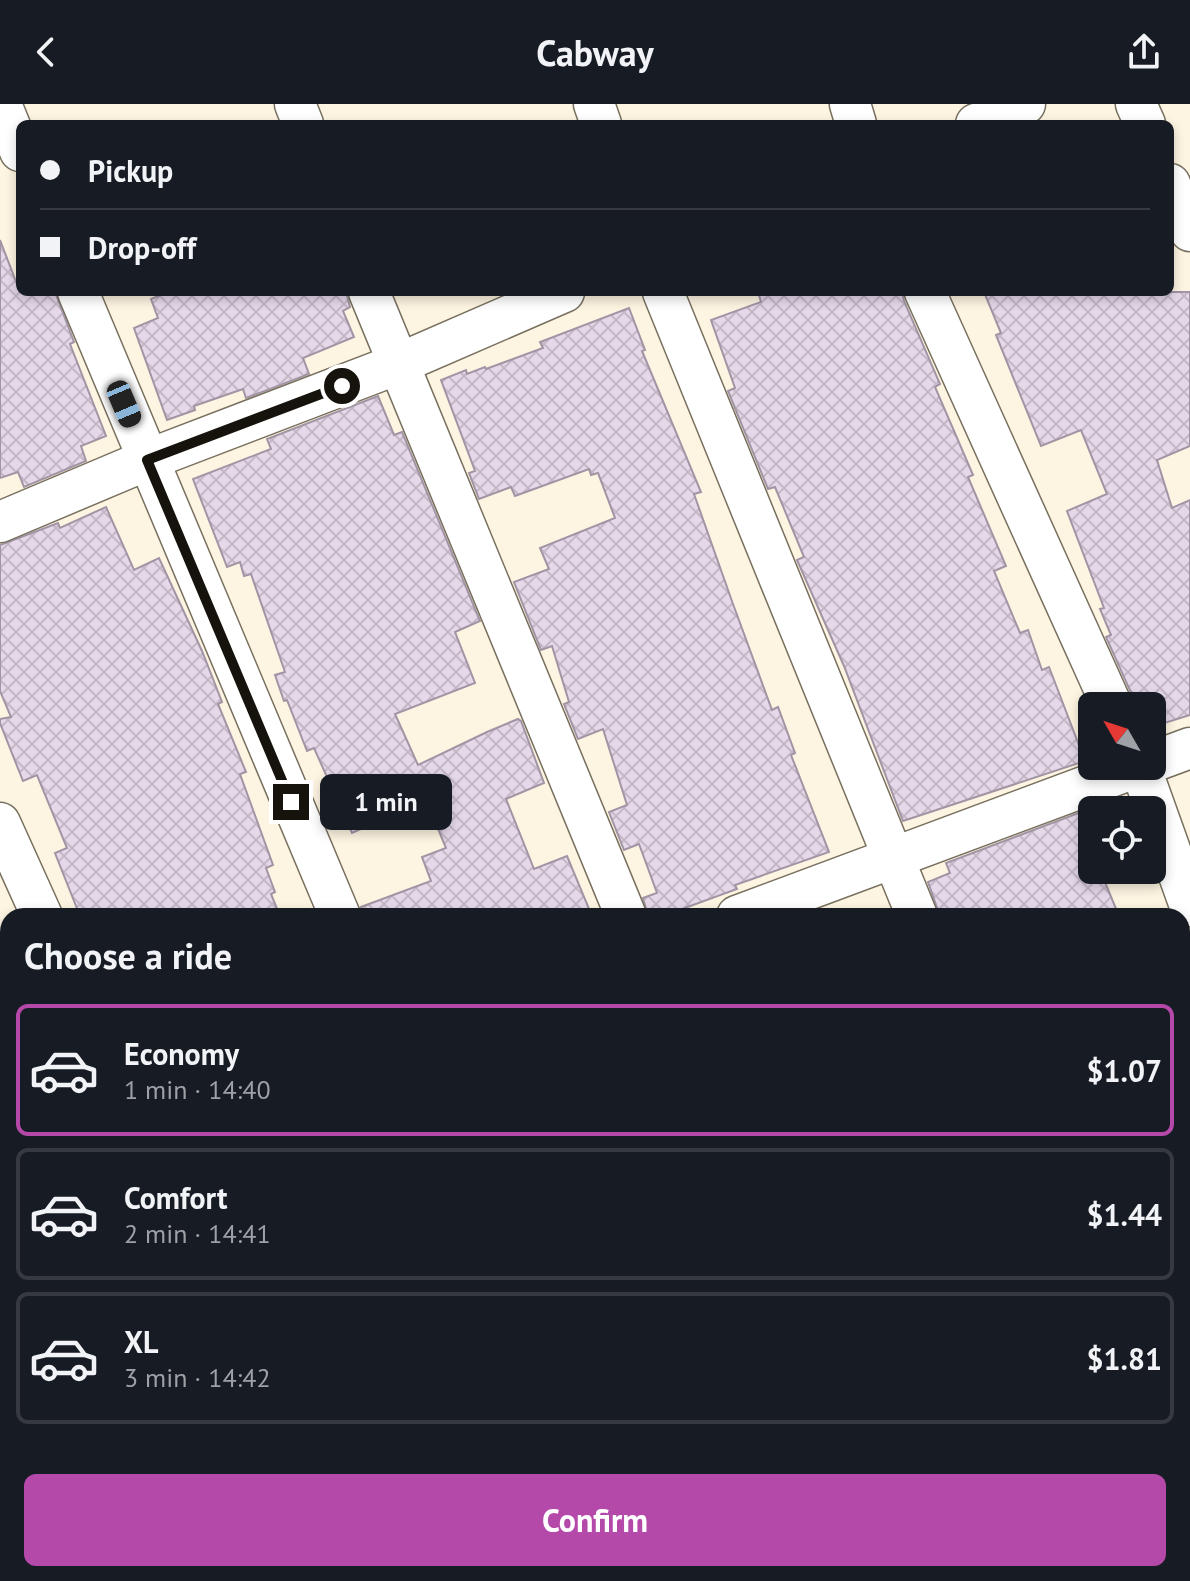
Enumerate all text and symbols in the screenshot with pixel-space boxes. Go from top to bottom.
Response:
text: Cabway [536,29,654,76]
icon: back [24,30,68,74]
icon: share [1122,30,1166,74]
text: Pickup [88,151,173,190]
text: Drop-off [88,228,196,267]
route start [324,368,360,404]
car [104,377,144,431]
north arrow [1078,692,1166,780]
map controls [1078,692,1166,884]
callout: 1 min [319,774,451,830]
route end [273,784,309,820]
text: 1 min [354,785,418,818]
button: locate [1078,796,1166,884]
text: Choose a ride [24,932,232,979]
icon: car [28,1034,100,1106]
text: Economy [124,1034,239,1073]
text: $1.07 [1087,1051,1162,1090]
text: 1 min · 14:40 [124,1073,271,1106]
icon: car [28,1178,100,1250]
text: Comfort [124,1178,227,1217]
text: $1.44 [1087,1195,1162,1234]
text: 2 min · 14:41 [124,1217,271,1250]
icon: car [28,1322,100,1394]
text: XL [124,1322,158,1361]
text: $1.81 [1087,1339,1162,1378]
text: 3 min · 14:42 [124,1361,271,1394]
button: Confirm [24,1474,1166,1566]

